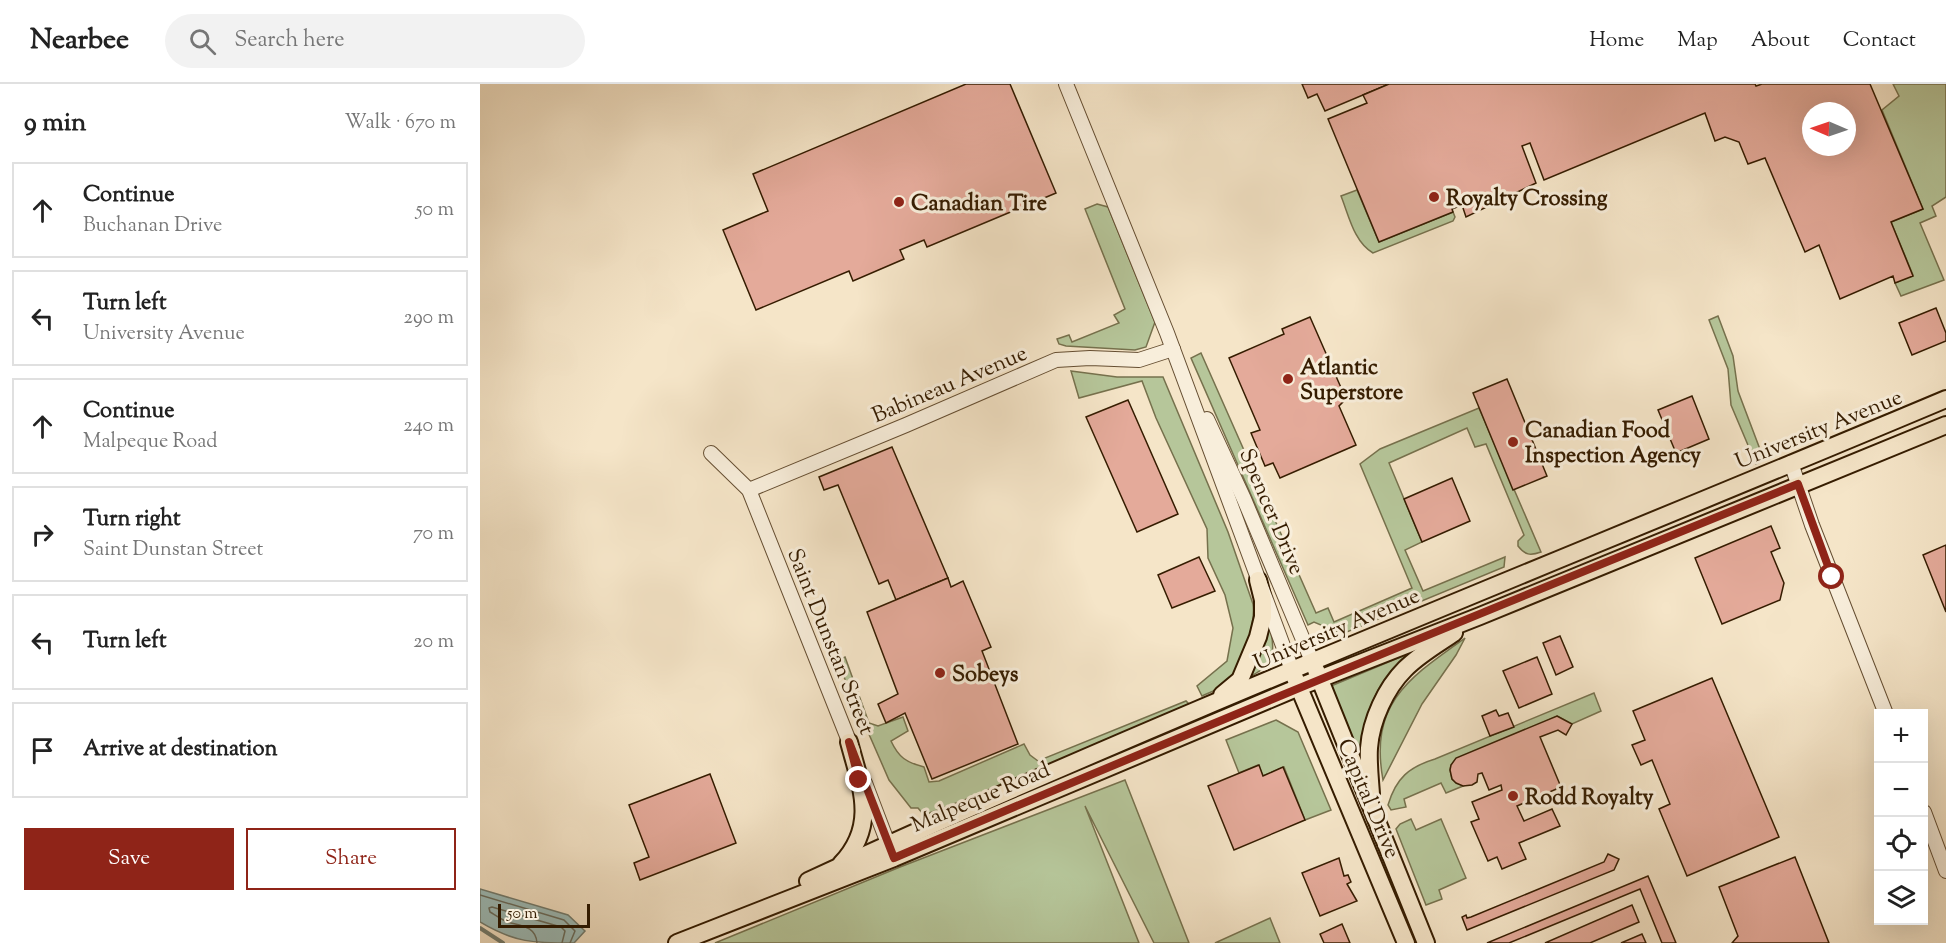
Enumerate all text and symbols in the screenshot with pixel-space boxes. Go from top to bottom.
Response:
search box [165,14,585,68]
text: Nearbee [30,21,129,61]
icon: search [186,25,219,58]
text: Search here [234,25,345,57]
text: Home [1589,26,1644,56]
text: Map [1677,26,1718,56]
text: About [1751,26,1810,56]
text: Contact [1843,26,1916,56]
north arrow [1802,102,1856,156]
text: 9 min [24,105,86,142]
text: Walk · 670 m [345,109,456,138]
text: Continue [83,180,174,212]
place label: Royalty Crossing [1446,184,1608,216]
place label: Canadian Tire [911,189,1047,221]
marker: Royalty Crossing [1427,190,1441,204]
icon: ahead [26,194,59,227]
marker: Canadian Tire [892,195,906,209]
text: 50 m [416,196,454,225]
text: Buchanan Drive [83,212,222,241]
text: Turn left [83,288,166,320]
icon: left [26,302,59,335]
text: 290 m [404,304,454,333]
text: University Avenue [83,320,245,349]
street label: Babineau Avenue [868,339,1033,433]
place label: Atlantic Superstore [1300,353,1403,410]
marker: Atlantic Superstore [1281,372,1295,386]
street label: University Avenue [1731,383,1908,479]
text: Continue [83,396,174,428]
icon: ahead [26,410,59,443]
text: 240 m [403,412,454,441]
place label: Canadian Food Inspection Agency [1525,416,1701,473]
text: Malpeque Road [83,428,217,457]
marker: Canadian Food Inspection Agency [1506,435,1520,449]
street label: Spencer Drive [1229,444,1311,580]
text: Turn right [83,504,180,536]
icon: right [26,518,59,551]
text: 70 m [413,520,454,549]
text: Saint Dunstan Street [83,536,263,565]
street label: Saint Dunstan Street [777,544,881,741]
route start [1818,563,1844,589]
street label: University Avenue [1249,581,1425,680]
icon: left [26,626,59,659]
text: Turn left [83,626,166,658]
text: 20 m [413,628,454,657]
place label: Sobeys [952,660,1019,692]
marker: Sobeys [933,666,947,680]
map controls [1874,709,1928,925]
button: + [1874,709,1928,763]
icon: arrive [26,734,59,767]
text: Arrive at destination [83,734,278,766]
street label: Capital Drive [1328,734,1407,864]
street label: Malpeque Road [907,755,1055,842]
button: − [1874,763,1928,817]
route end [845,766,871,792]
place label: Rodd Royalty [1525,783,1654,815]
marker: Rodd Royalty [1506,789,1520,803]
button: locate [1874,817,1928,871]
button: Save [24,828,234,890]
button: Share [246,828,456,890]
button: layers [1874,871,1928,925]
scale bar [498,901,590,928]
text: 50 m [507,903,538,926]

